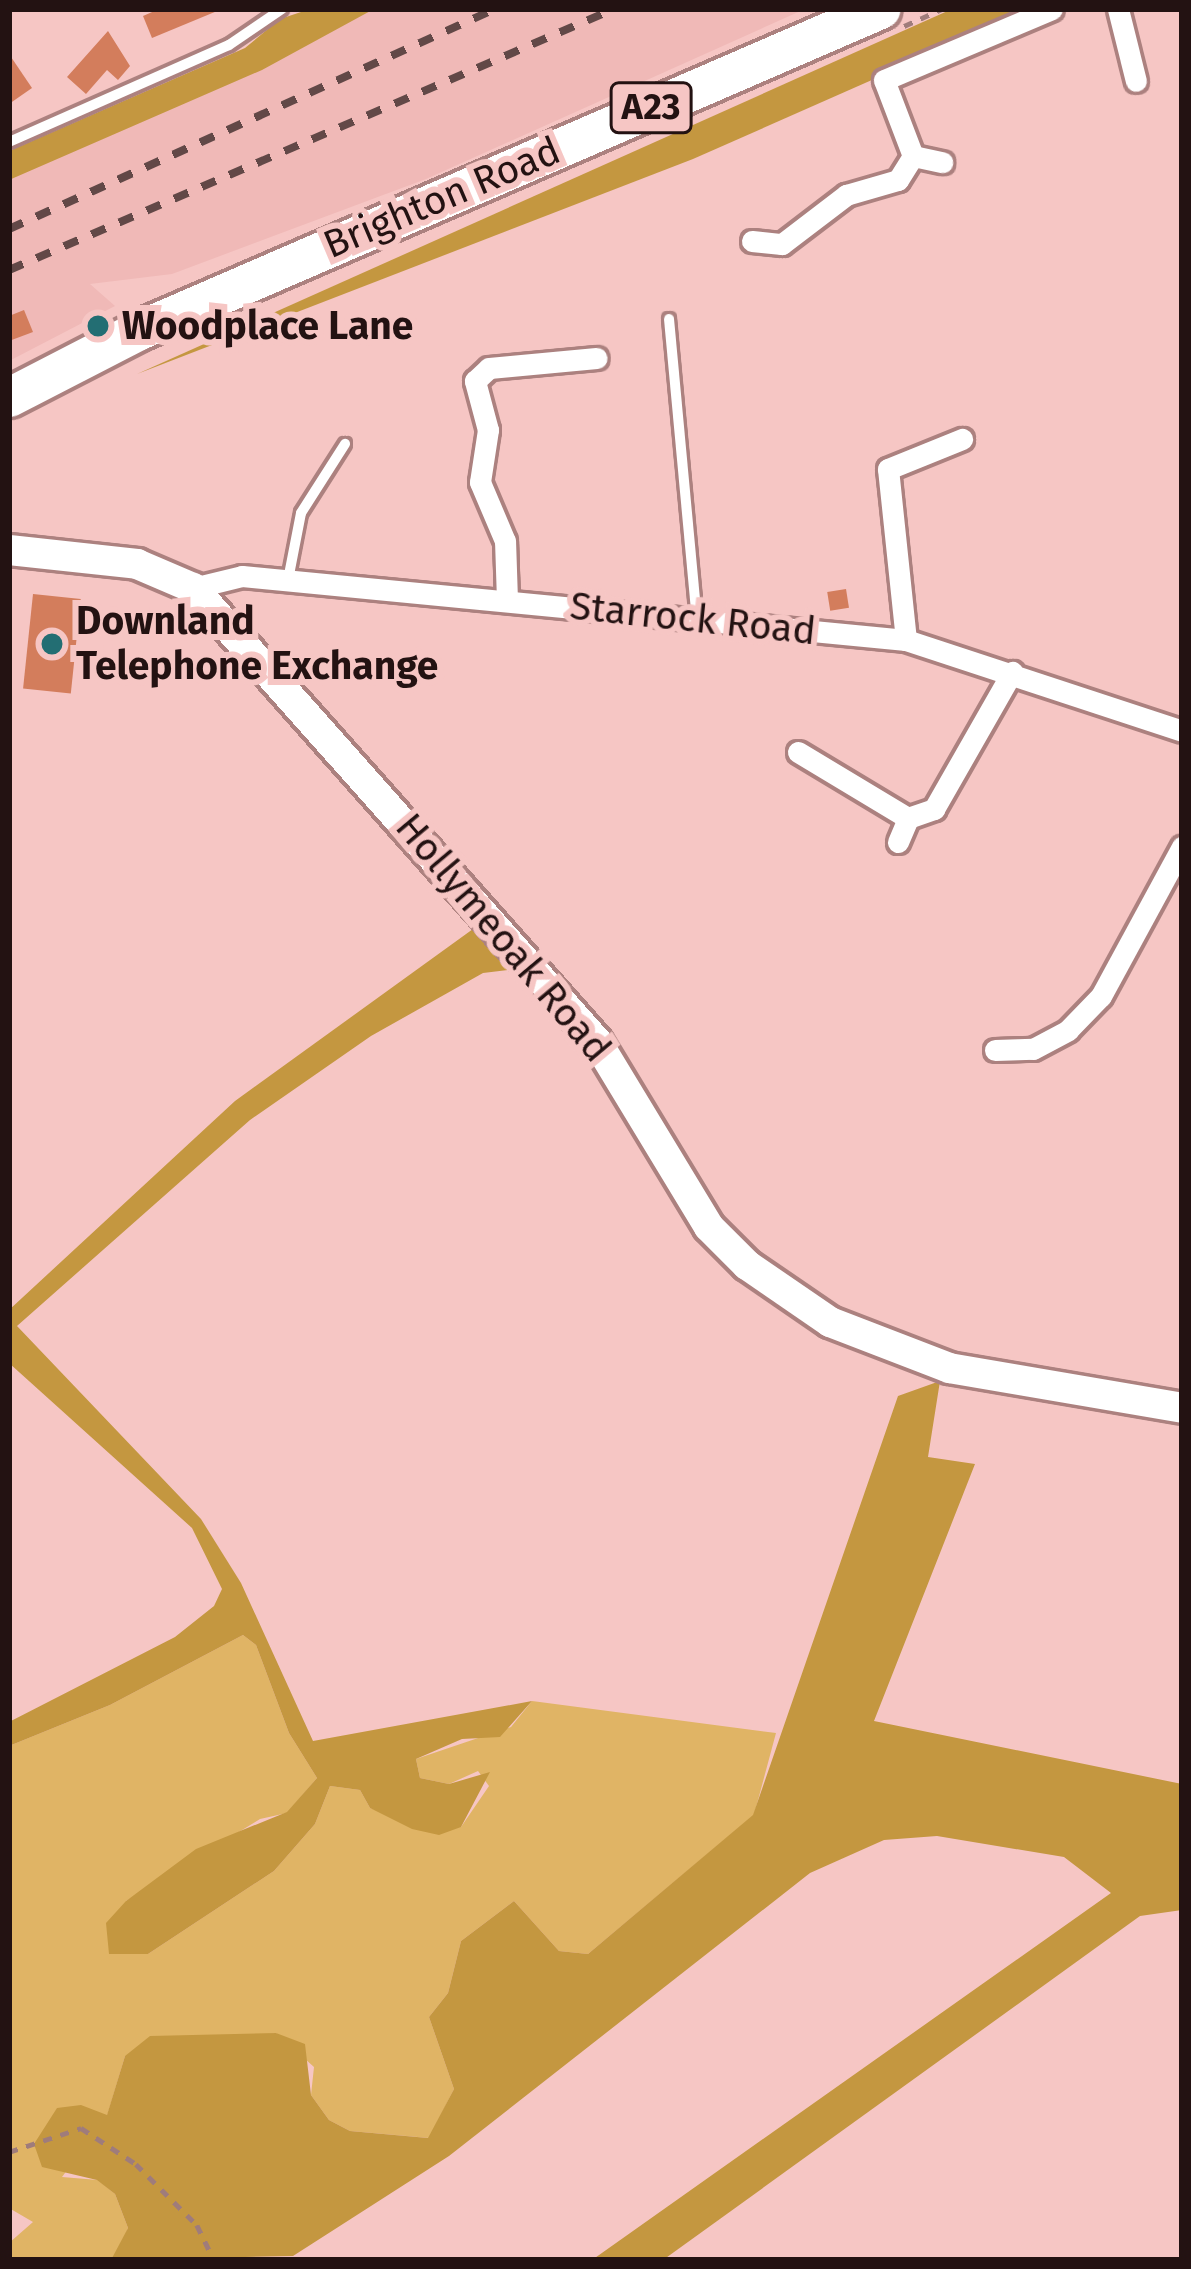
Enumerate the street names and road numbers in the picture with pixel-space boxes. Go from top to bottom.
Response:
road number: A23 [609,78,693,138]
street label: Brighton Road [317,127,567,269]
street label: Starrock Road [568,583,818,655]
street label: Hollymeoak Road [386,804,620,1072]

